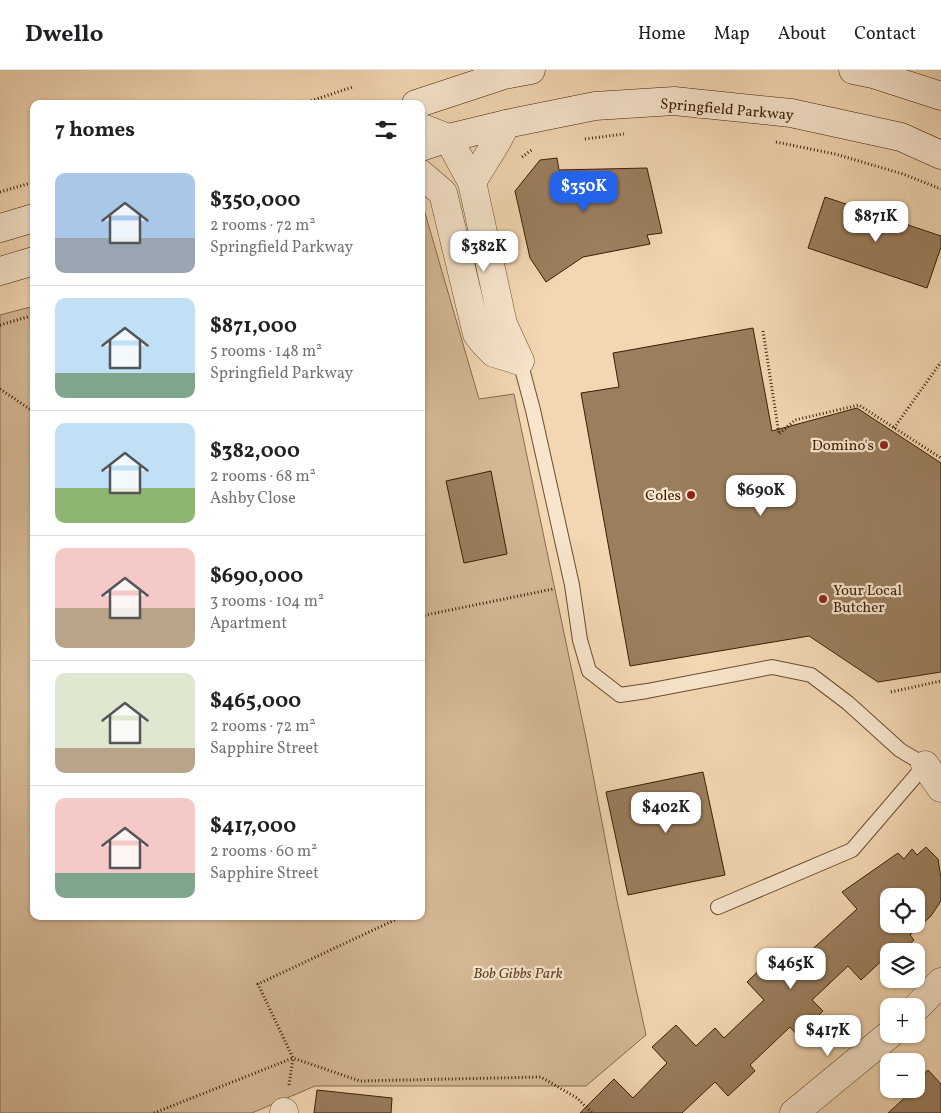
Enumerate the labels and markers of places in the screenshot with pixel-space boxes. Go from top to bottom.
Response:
pin: $350K [549,170,619,213]
pin: $871K [841,200,911,243]
pin: $382K [449,230,519,273]
place label: Domino's [812,436,874,457]
marker: Domino's [878,439,890,451]
pin: $690K [726,474,796,517]
place label: Coles [645,486,681,507]
marker: Coles [685,489,697,501]
place label: Your Local Butcher [833,581,902,619]
marker: Your Local Butcher [817,593,829,605]
pin: $402K [631,792,701,834]
pin: $465K [756,948,826,990]
pin: $417K [793,1014,863,1057]

